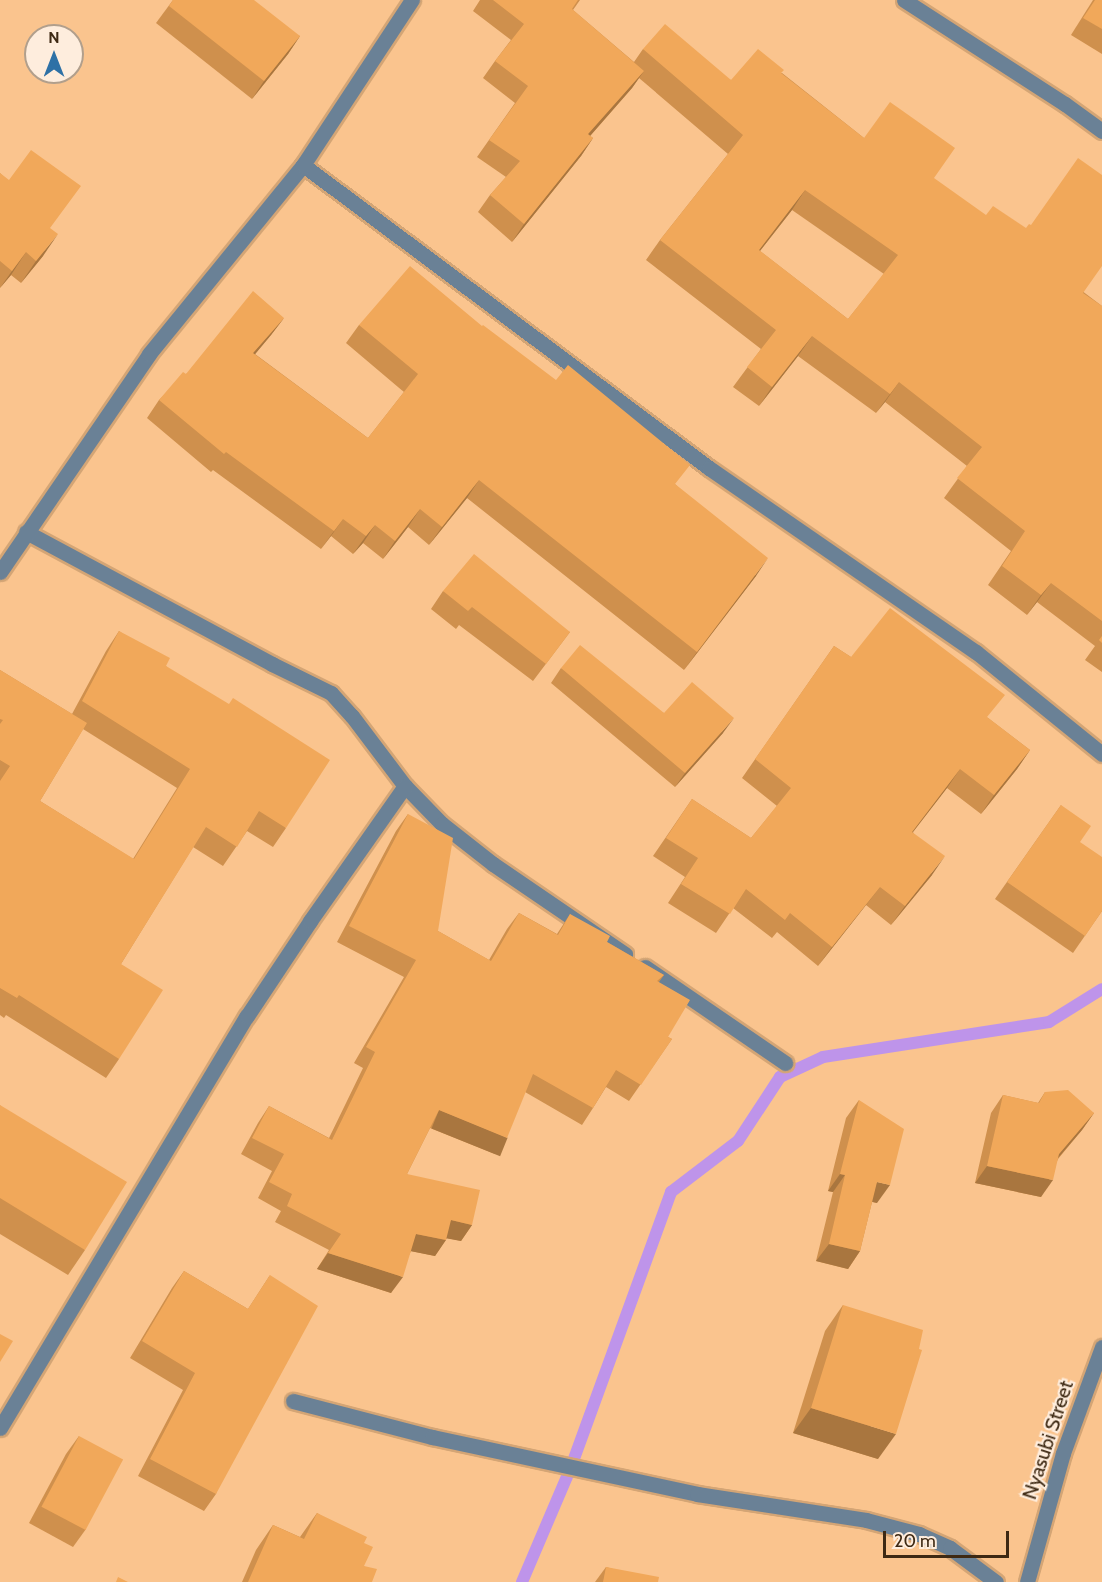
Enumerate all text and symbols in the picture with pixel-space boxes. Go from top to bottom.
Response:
north arrow [24,24,84,84]
text: N [48,28,60,47]
street label: Nyasubi Street [1018,1378,1078,1502]
scale bar [886,1519,1012,1557]
text: 20 m [894,1530,936,1552]

